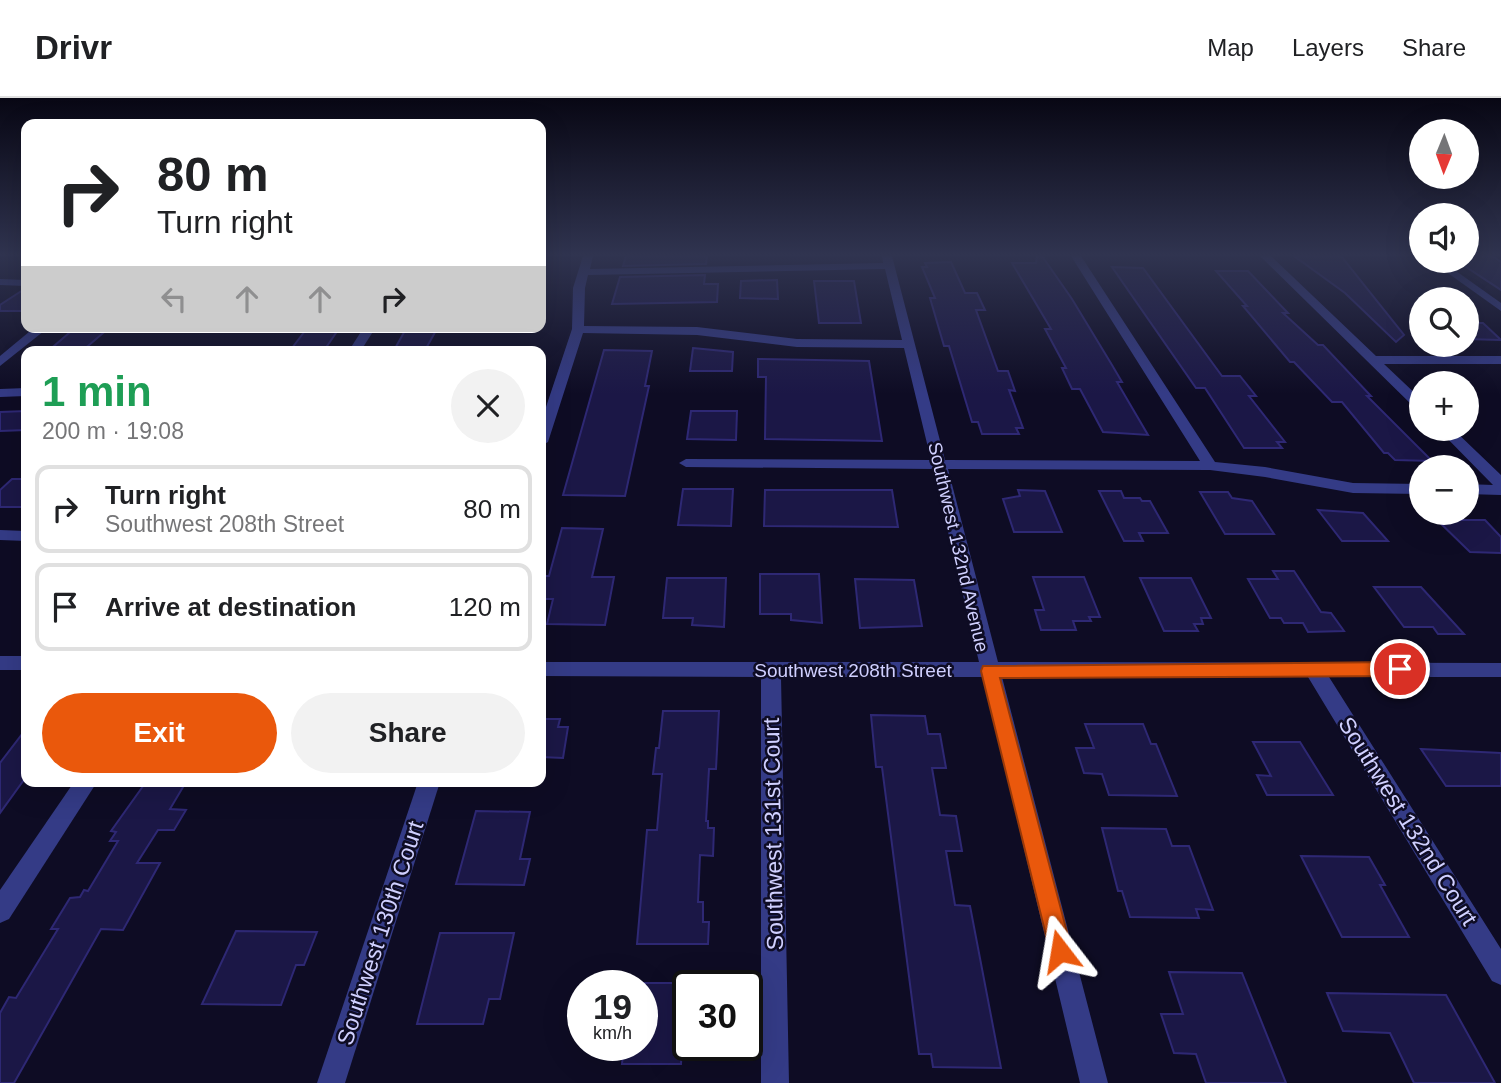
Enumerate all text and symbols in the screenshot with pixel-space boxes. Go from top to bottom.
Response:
text: Drivr [35,29,112,66]
text: Map [1207,34,1254,61]
text: Layers [1292,34,1364,61]
text: Share [1402,34,1466,61]
north arrow [1409,119,1479,189]
map controls [1409,119,1479,525]
icon: right [42,147,133,238]
text: 80 m [157,147,269,201]
button: sound [1409,203,1479,273]
text: Turn right [157,204,293,240]
icon: left [155,280,193,318]
icon: ahead [228,280,266,318]
icon: ahead [301,280,339,318]
icon: right [374,280,412,318]
button: search [1409,287,1479,357]
text: 1 min [42,368,152,415]
button: close [451,369,525,443]
button: + [1409,371,1479,441]
text: 200 m · 19:08 [42,418,184,444]
street label: Southwest 132nd Avenue [924,440,993,654]
button: − [1409,455,1479,525]
text: Turn right [105,480,226,510]
icon: right [46,490,84,528]
text: 80 m [463,494,521,524]
text: Southwest 208th Street [105,511,344,537]
icon: arrive [46,588,84,626]
text: Arrive at destination [105,592,356,622]
text: 120 m [449,592,521,622]
pin [1370,639,1430,699]
icon: arrive [1381,650,1419,688]
street label: Southwest 208th Street [754,660,952,681]
button: Exit [42,693,277,773]
button: Share [291,693,525,773]
street label: Southwest 132nd Court [1333,712,1483,930]
street label: Southwest 131st Court [758,717,788,951]
street label: Southwest 130th Court [331,817,429,1048]
position arrow [1023,914,1097,988]
speed limit sign: 30 [672,970,763,1061]
text: 19 [593,987,632,1026]
text: km/h [593,1023,632,1043]

